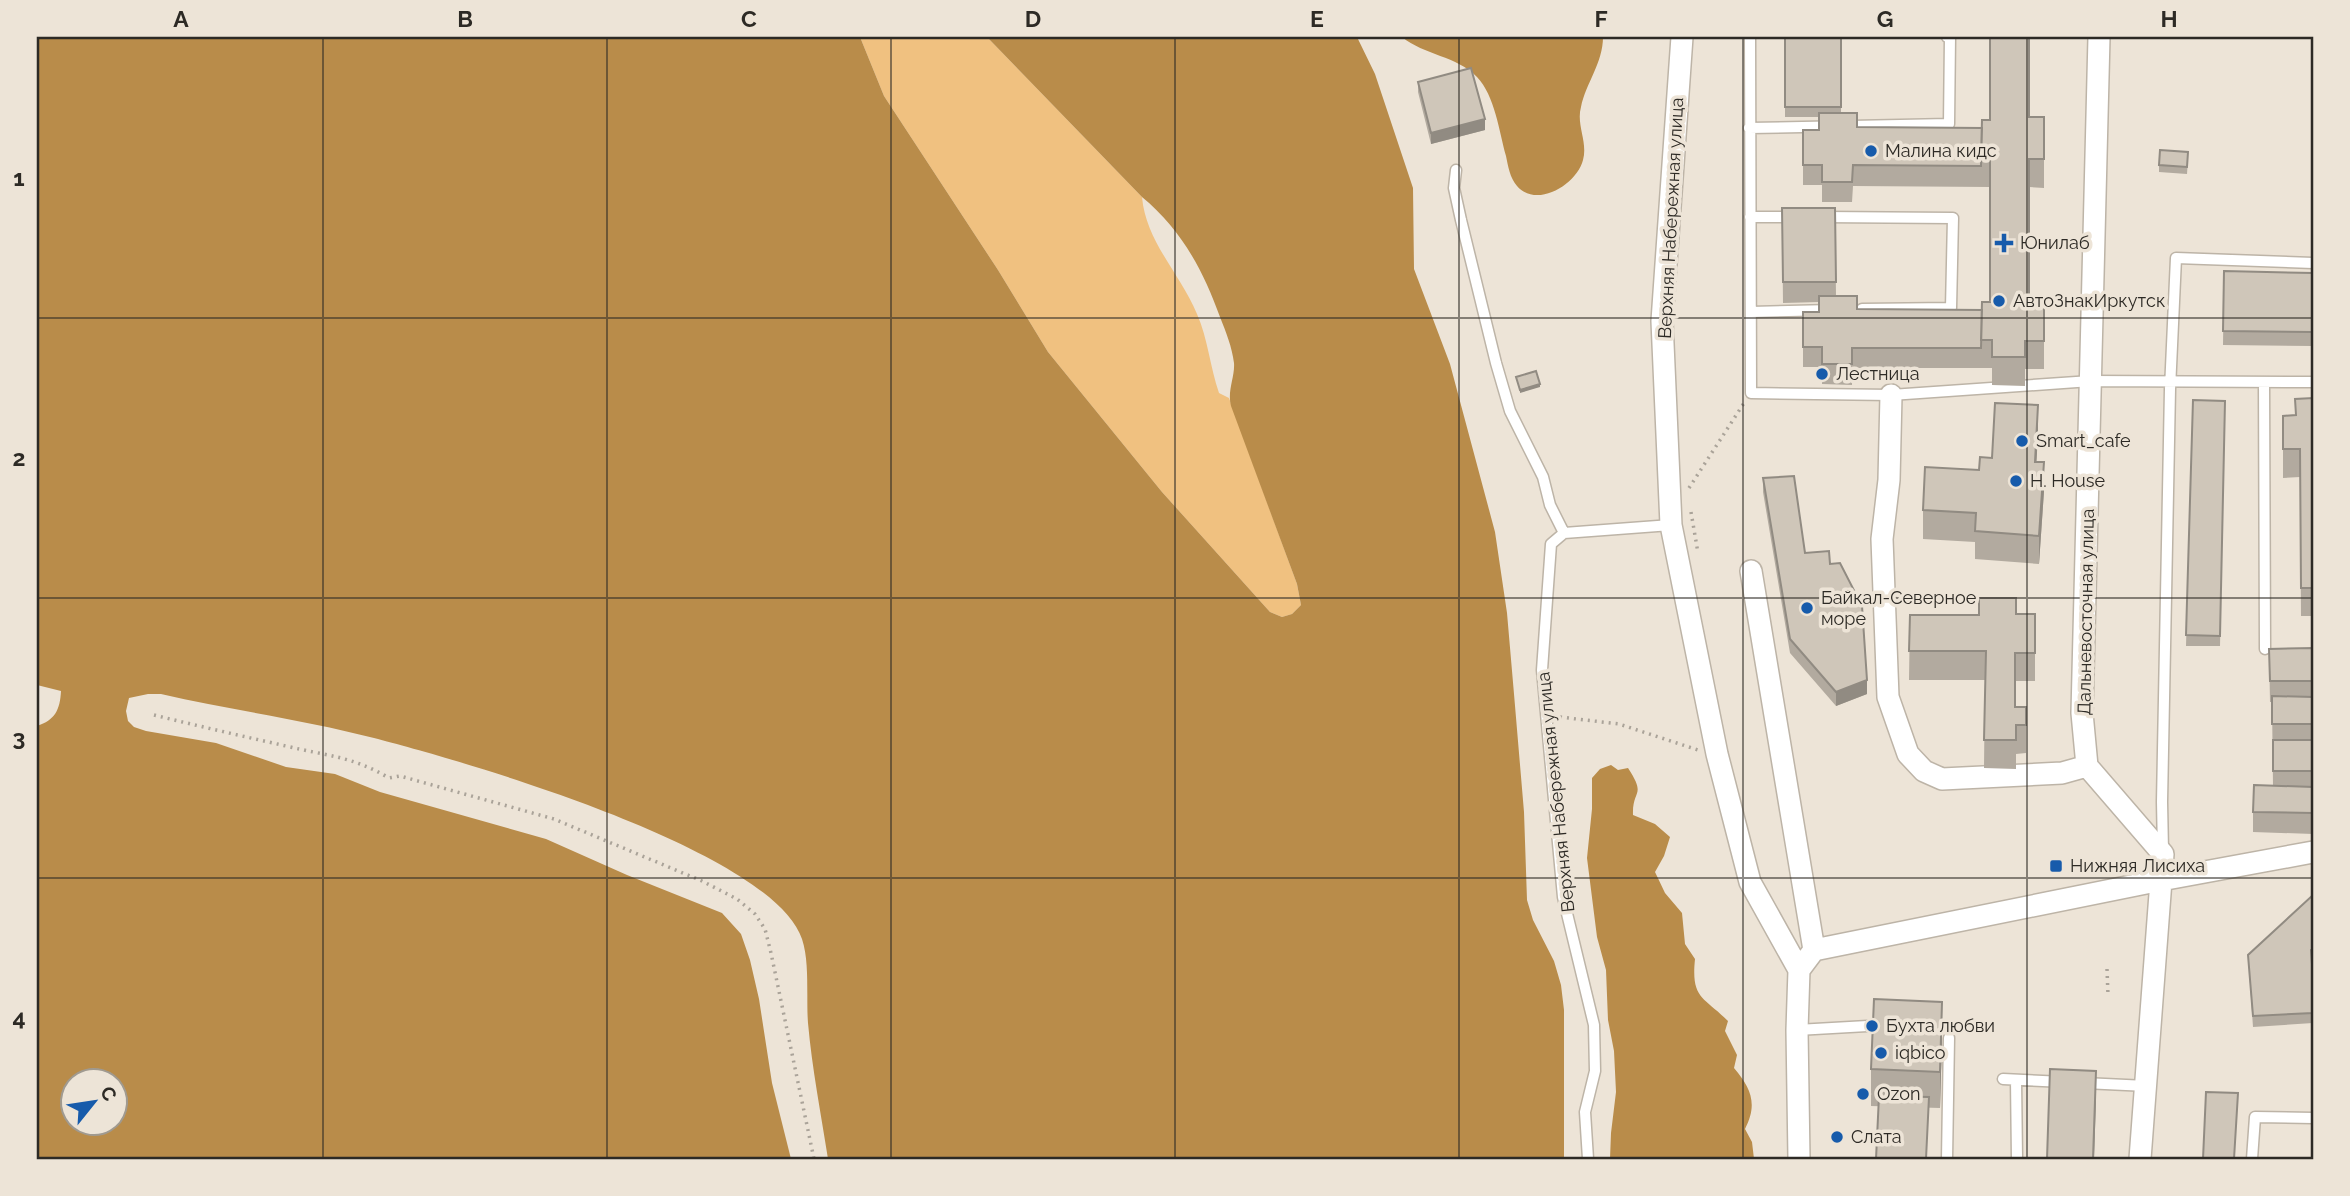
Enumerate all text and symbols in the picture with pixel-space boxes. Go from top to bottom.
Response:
text: A [173,5,189,32]
text: B [457,5,473,32]
text: C [741,5,757,32]
text: D [1025,5,1041,32]
text: E [1310,5,1324,32]
text: F [1594,5,1608,32]
text: G [1877,5,1893,32]
text: H [2160,5,2178,32]
street label: Верхняя Набережная улица [1654,97,1687,339]
place label: Малина кидс [1885,140,1997,161]
marker: Малина кидс [1863,143,1879,159]
text: 1 [13,164,25,191]
place label: Юнилаб [2020,232,2090,253]
marker: Юнилаб [1994,233,2014,253]
place label: АвтоЗнакИркутск [2013,290,2165,311]
marker: АвтоЗнакИркутск [1991,293,2007,309]
place label: Лестница [1836,363,1920,384]
marker: Лестница [1814,366,1830,382]
place label: Smart_cafe [2036,430,2131,451]
marker: Smart_cafe [2014,433,2030,449]
text: 2 [13,444,25,471]
place label: H. House [2030,470,2106,491]
marker: H. House [2008,473,2024,489]
street label: Дальневосточная улица [2073,508,2098,716]
place label: Байкал-Северное море [1821,587,1977,629]
marker: Байкал-Северное море [1799,600,1815,616]
street label: Верхняя Набережная улица [1532,671,1579,913]
text: 3 [13,724,25,751]
place label: Нижняя Лисиха [2070,855,2205,876]
marker: Нижняя Лисиха [2048,858,2064,874]
text: 4 [12,1004,26,1031]
place label: Бухта любви [1886,1015,1995,1036]
marker: Бухта любви [1864,1018,1880,1034]
place label: iqbico [1895,1042,1946,1063]
marker: iqbico [1873,1045,1889,1061]
north arrow [60,1066,130,1136]
text: С [96,1082,122,1105]
place label: Ozon [1877,1083,1920,1104]
marker: Ozon [1855,1086,1871,1102]
place label: Слата [1851,1126,1902,1147]
marker: Слата [1829,1129,1845,1145]

